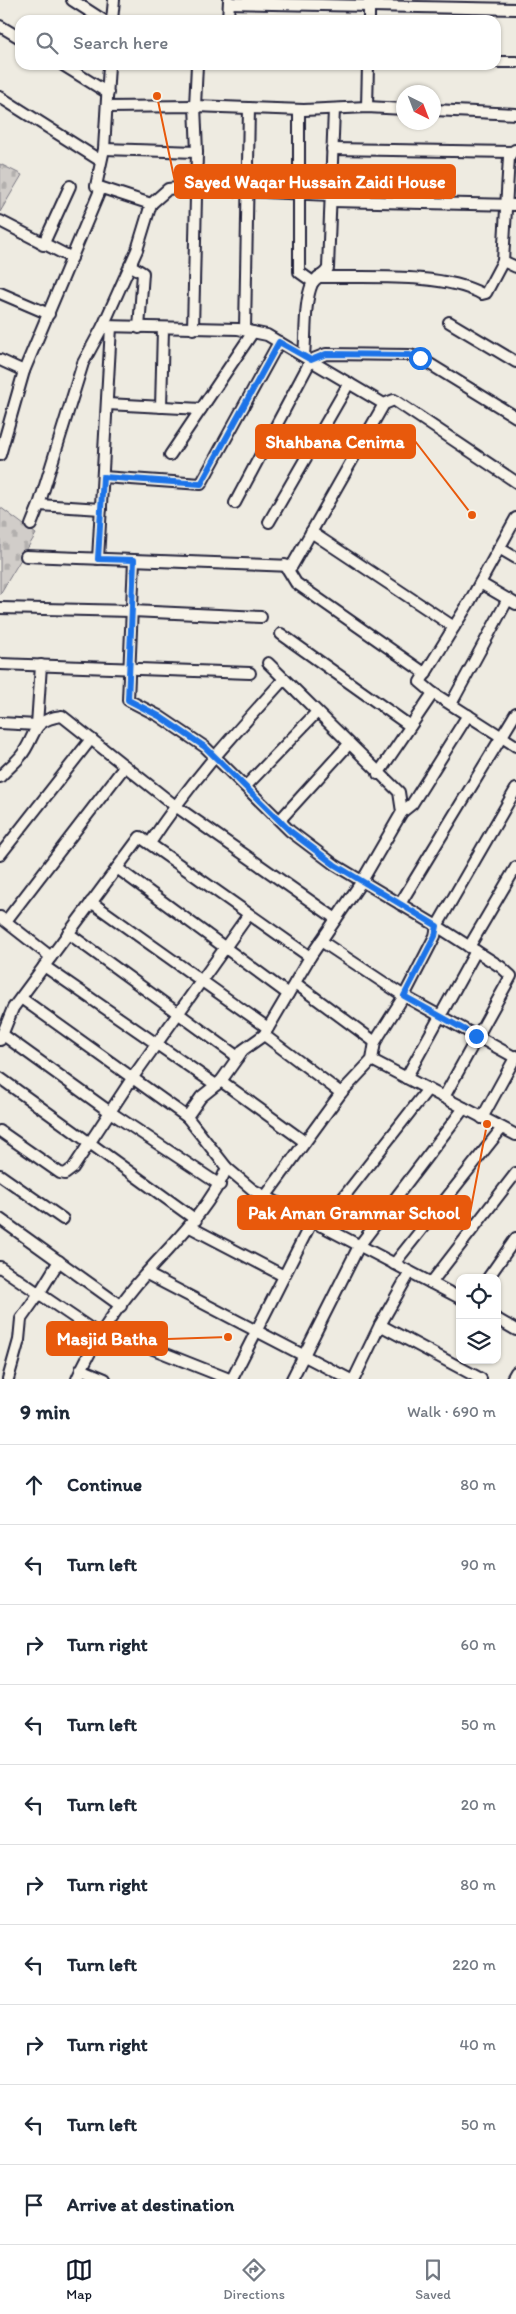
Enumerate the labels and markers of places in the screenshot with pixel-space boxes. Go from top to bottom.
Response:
callout: Sayed Waqar Hussain Zaidi House [175,165,455,198]
callout: Shahbana Cenima [256,425,415,458]
callout: Pak Aman Grammar School [238,1196,470,1229]
callout: Masjid Batha [47,1322,167,1355]

